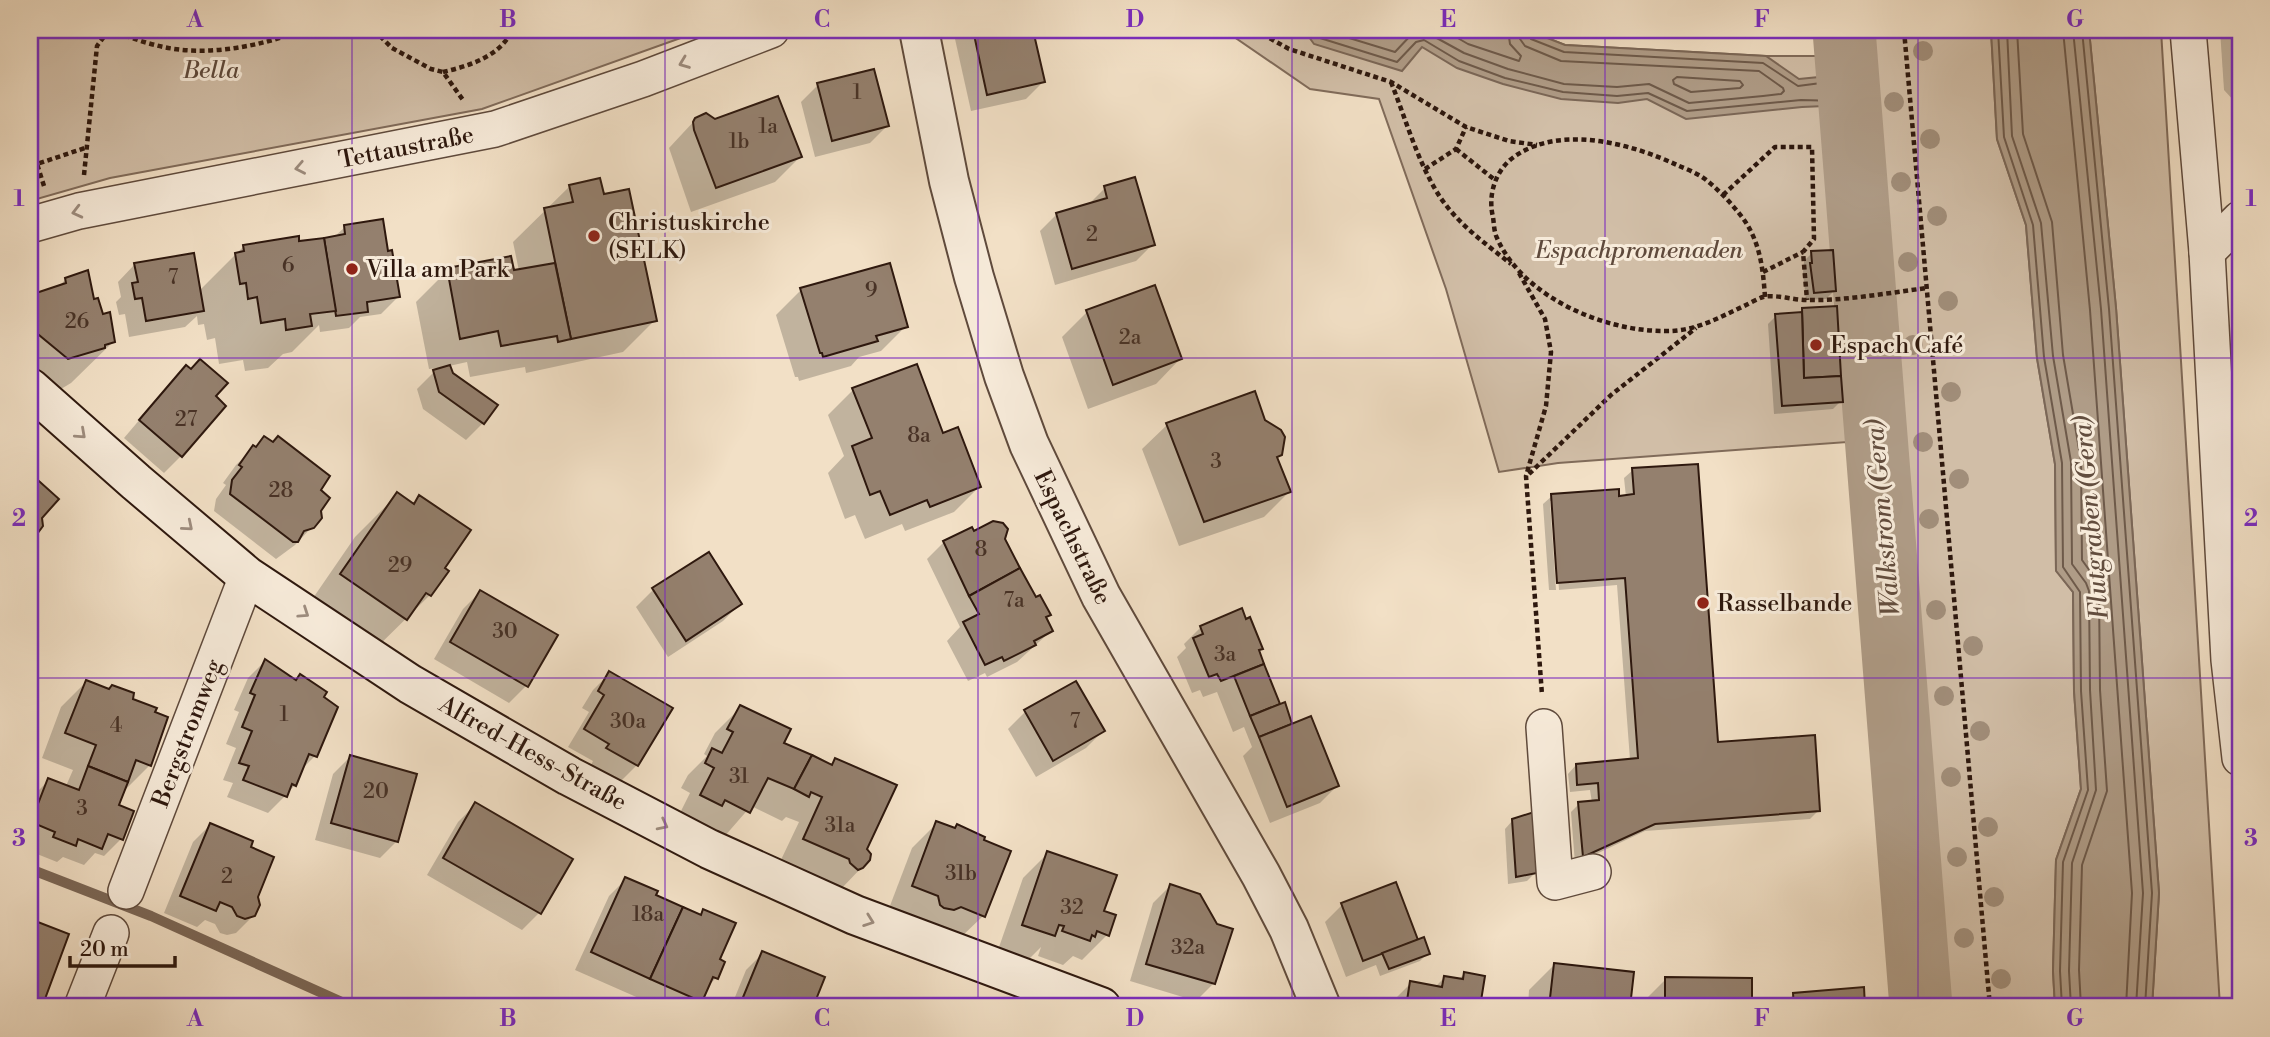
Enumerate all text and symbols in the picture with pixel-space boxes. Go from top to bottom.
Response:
text: A [186,6,204,34]
text: B [499,6,517,34]
text: C [814,6,830,34]
text: D [1126,6,1144,34]
text: E [1440,6,1456,34]
text: F [1754,6,1770,34]
text: G [2066,6,2084,34]
one-way arrow [678,55,691,69]
park label: Bella [182,56,240,86]
house number: 1 [852,80,862,106]
house number: 1a [758,114,778,140]
street label: Tettaustraße [336,120,476,176]
house number: 1b [728,129,750,155]
one-way arrow [294,159,306,174]
text: 1 [13,185,25,213]
text: 1 [2245,185,2257,213]
one-way arrow [71,204,83,218]
place label: Christuskirche (SELK) [608,208,770,266]
house number: 2 [1086,222,1098,248]
marker: Christuskirche (SELK) [586,228,602,244]
park label: Espachpromenaden [1534,236,1743,266]
house number: 6 [282,253,295,279]
place label: Villa am Park [365,255,511,285]
marker: Villa am Park [344,261,360,277]
house number: 7 [168,265,179,291]
house number: 9 [865,278,877,304]
house number: 26 [65,309,90,335]
house number: 2a [1119,325,1142,351]
place label: Espach Café [1830,331,1963,361]
marker: Espach Café [1808,337,1824,353]
house number: 27 [175,407,198,433]
water label: Flutgraben (Gera) [2066,414,2116,621]
water label: Walkstrom (Gera) [1858,417,1908,618]
house number: 8a [907,423,931,449]
one-way arrow [73,426,86,438]
house number: 3 [1210,449,1222,475]
street label: Espachstraße [1026,465,1118,610]
house number: 28 [269,478,293,504]
text: 2 [12,505,26,533]
text: 2 [2244,505,2258,533]
one-way arrow [180,518,193,530]
house number: 8 [975,537,987,563]
house number: 29 [388,553,412,579]
house number: 7a [1003,588,1025,614]
place label: Rasselbande [1717,589,1852,619]
marker: Rasselbande [1695,595,1711,611]
one-way arrow [296,605,309,618]
house number: 30 [492,619,518,645]
house number: 3a [1214,642,1236,668]
street label: Bergstromweg [146,655,230,813]
street label: Alfred-Hess-Straße [432,689,632,818]
house number: 1 [279,702,289,728]
house number: 30a [610,709,646,735]
house number: 7 [1070,709,1081,735]
house number: 4 [110,713,122,739]
house number: 31 [729,764,749,790]
house number: 20 [363,779,389,805]
house number: 3 [76,796,88,822]
house number: 31a [825,813,856,839]
one-way arrow [655,816,668,830]
text: 3 [12,825,26,853]
text: 3 [2244,825,2258,853]
house number: 31b [945,861,977,887]
house number: 2 [221,864,233,890]
house number: 32 [1060,895,1084,921]
house number: 18a [632,902,664,928]
one-way arrow [862,912,874,926]
scale bar [70,925,175,969]
house number: 32a [1171,935,1205,961]
text: 20 m [80,937,129,963]
text: A [186,1005,204,1033]
text: B [499,1005,517,1033]
text: C [814,1005,830,1033]
text: D [1126,1005,1144,1033]
text: E [1440,1005,1456,1033]
text: F [1754,1005,1770,1033]
text: G [2066,1005,2084,1033]

